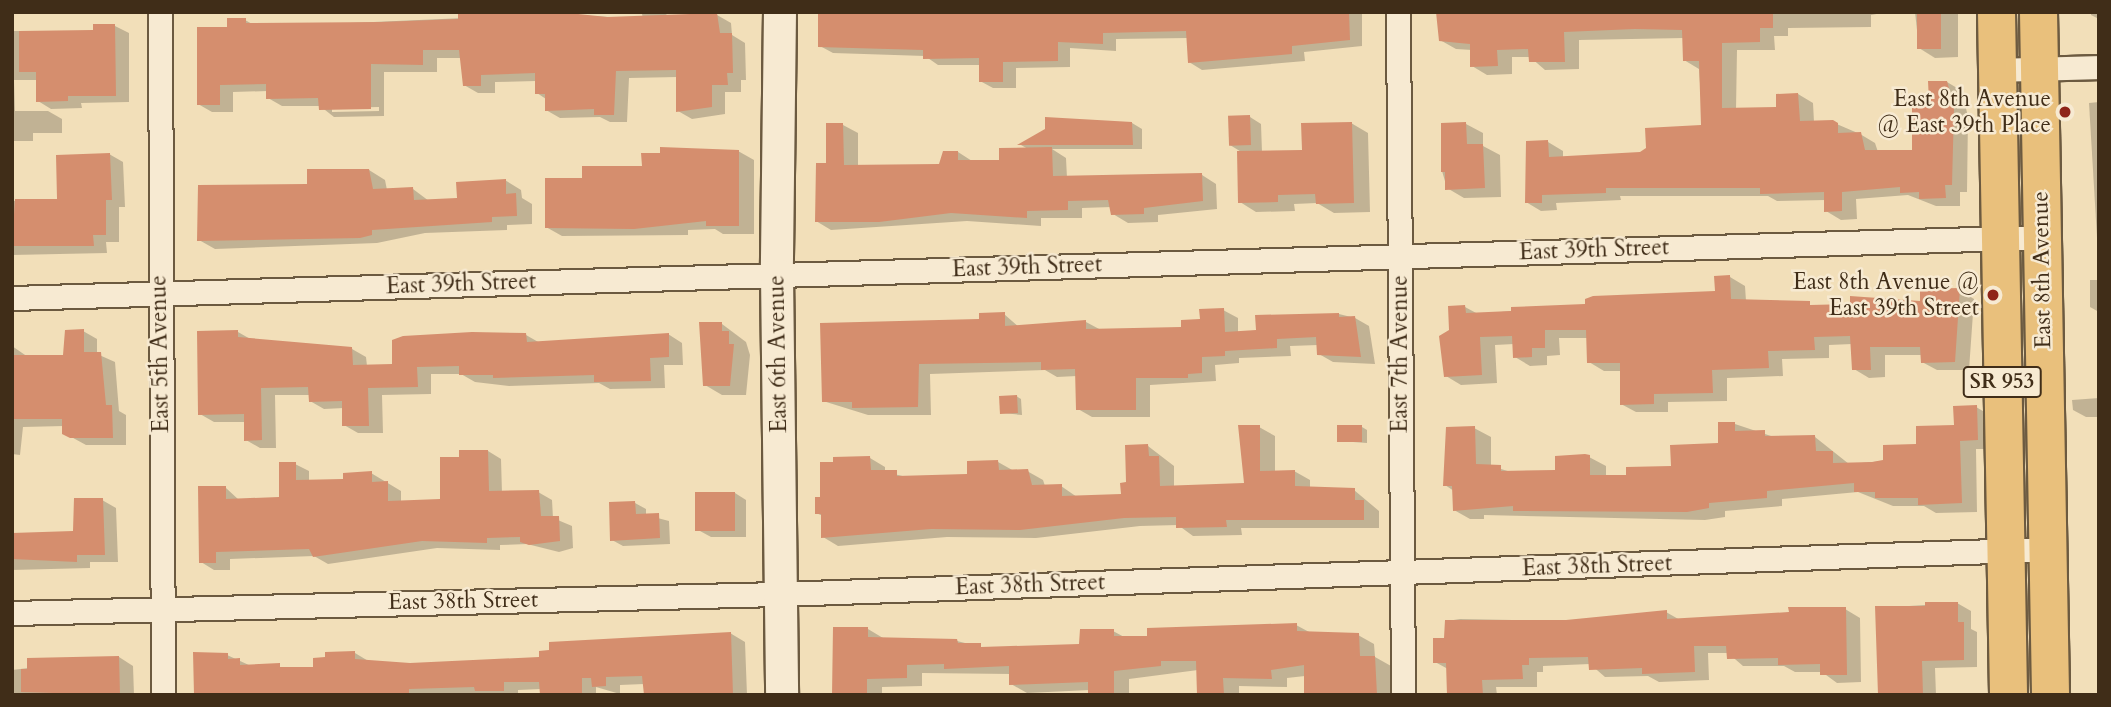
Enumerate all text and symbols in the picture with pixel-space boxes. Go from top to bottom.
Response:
place label: East 8th Avenue @ East 39th Place [1877,85,2051,139]
marker: East 8th Avenue @ East 39th Place [2057,104,2073,120]
street label: East 8th Avenue [2027,191,2057,349]
street label: East 39th Street [1518,234,1670,266]
street label: East 39th Street [951,251,1103,283]
street label: East 39th Street [385,268,537,300]
place label: East 8th Avenue @ East 39th Street [1793,268,1979,322]
street label: East 5th Avenue [145,275,175,433]
street label: East 6th Avenue [763,275,793,433]
street label: East 7th Avenue [1386,275,1414,433]
marker: East 8th Avenue @ East 39th Street [1985,287,2001,303]
road number: SR 953 [1962,364,2042,400]
street label: East 38th Street [1521,550,1673,582]
street label: East 38th Street [954,569,1106,601]
street label: East 38th Street [388,586,538,616]

